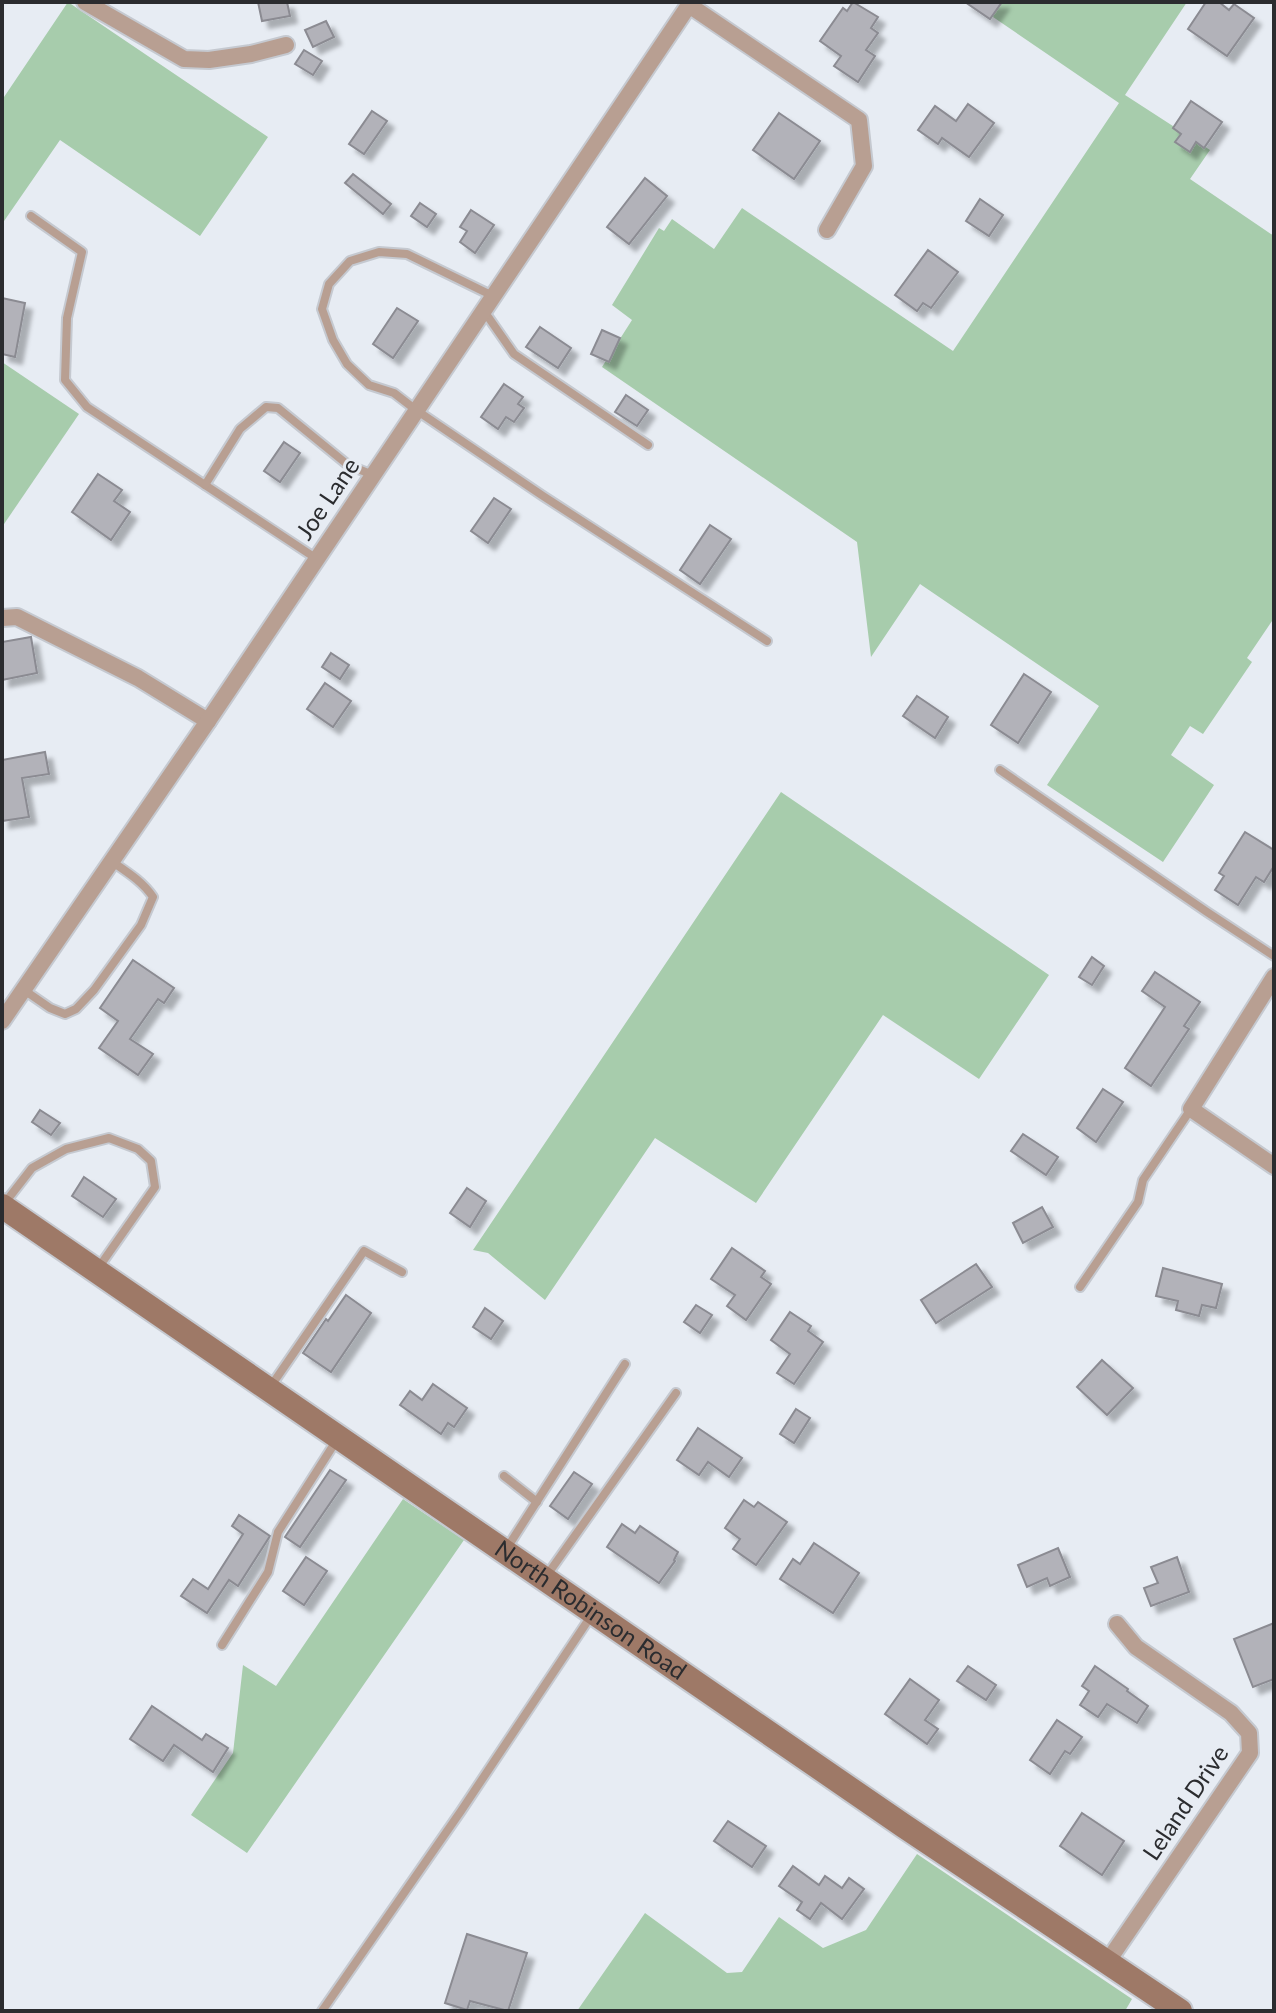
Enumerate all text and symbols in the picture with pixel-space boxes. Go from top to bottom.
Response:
street label: Joe Lane [289,452,365,545]
street label: North Robinson Road [490,1533,693,1685]
street label: Leland Drive [1136,1739,1234,1865]

